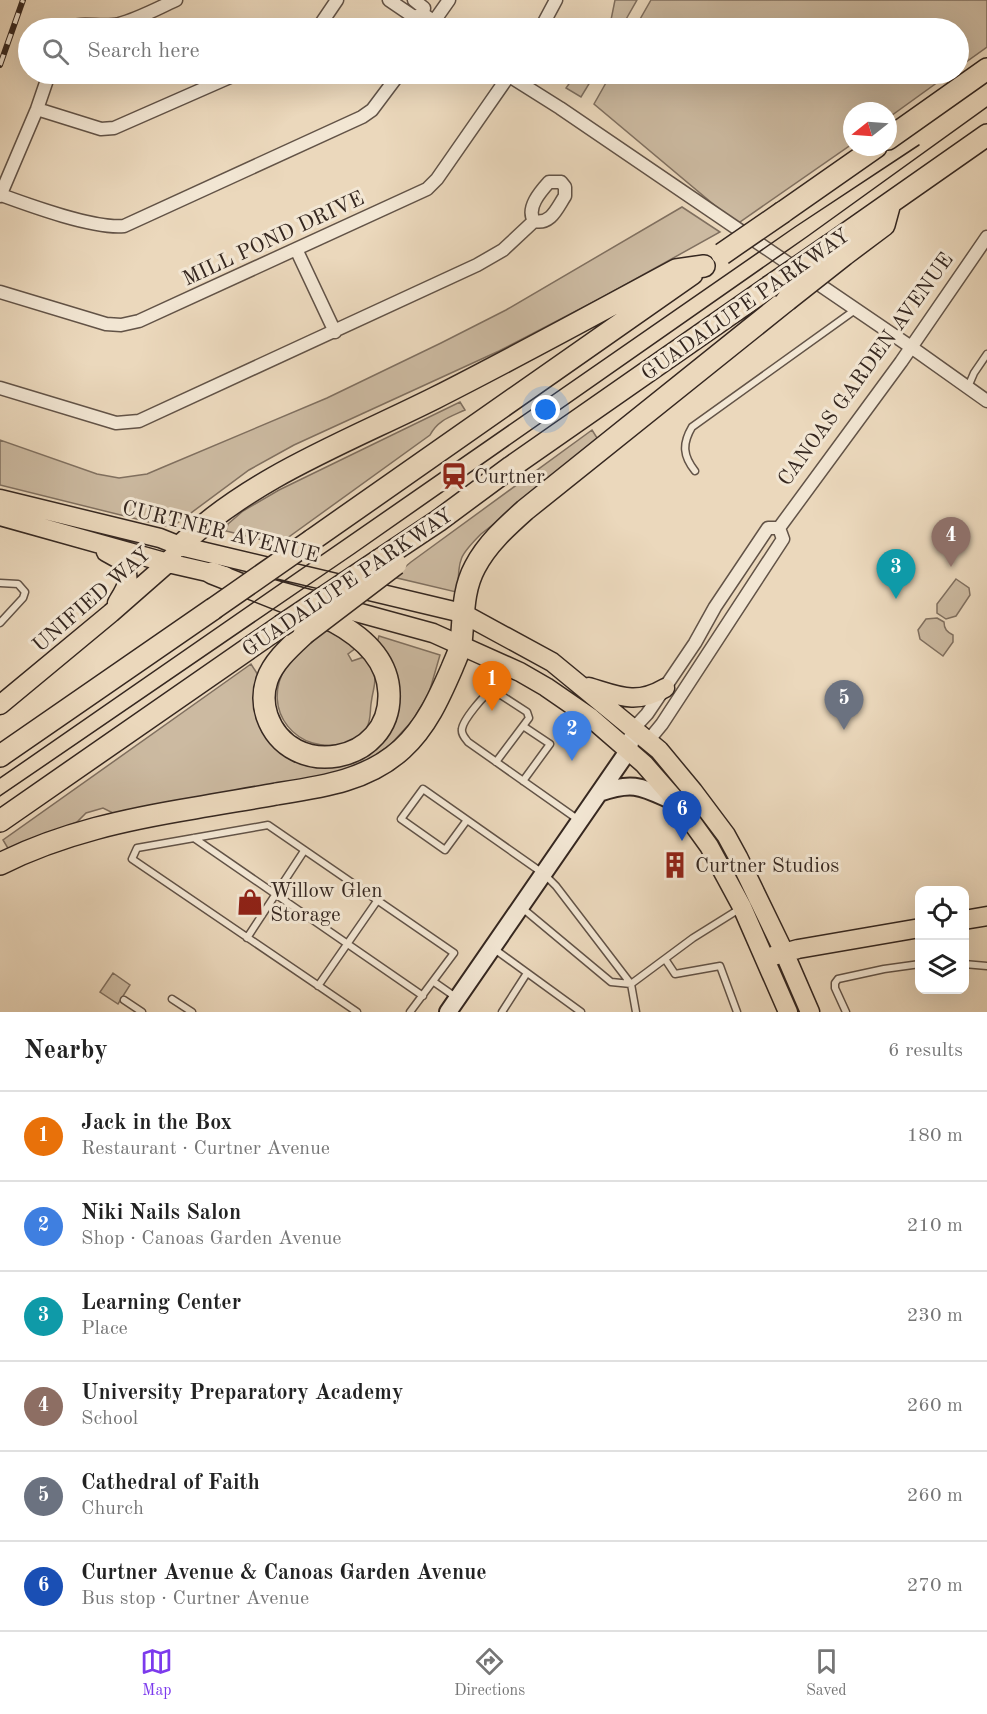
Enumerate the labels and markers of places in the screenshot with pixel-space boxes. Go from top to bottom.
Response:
station icon: Curtner [439,461,469,491]
place label: Curtner [474,467,545,488]
pin: 4 [932,518,970,567]
pin: 3 [876,550,916,599]
pin: 1 [472,662,512,711]
pin: 5 [824,680,864,730]
pin: 2 [552,712,592,761]
pin: 6 [662,792,702,841]
building icon: Curtner Studios [660,850,690,880]
place label: Curtner Studios [695,856,839,877]
place label: Willow Glen Storage [270,881,383,926]
shop icon: Willow Glen Storage [235,887,265,917]

